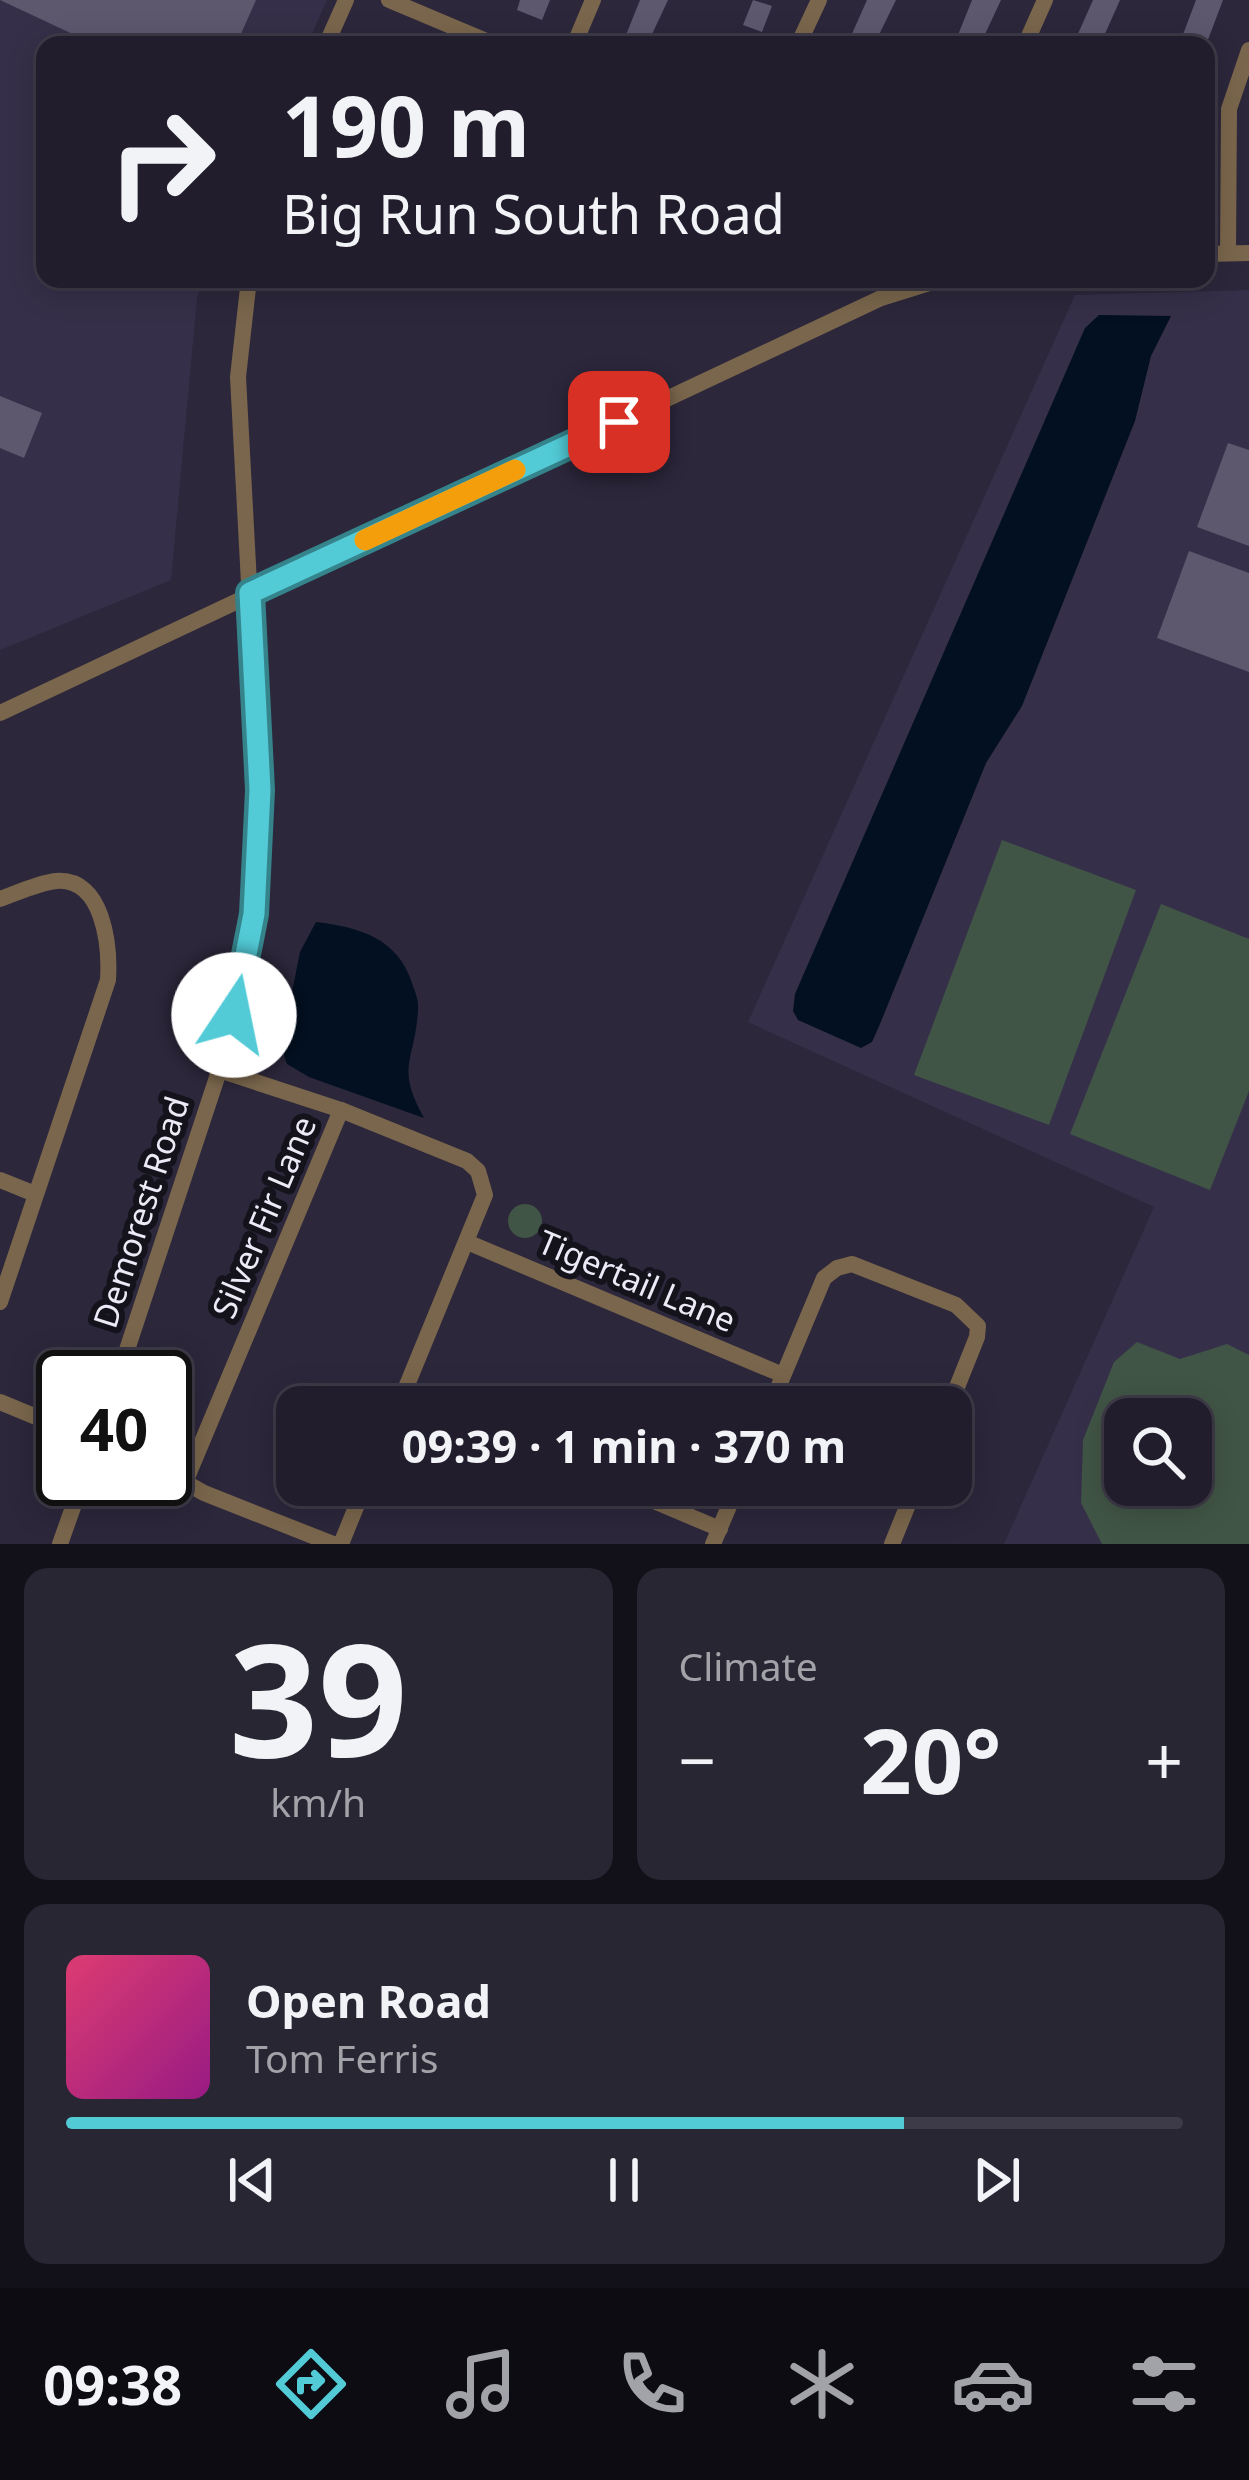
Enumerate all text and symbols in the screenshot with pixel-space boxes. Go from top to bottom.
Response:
text: 190 m [282,67,530,182]
icon: right [84,84,240,240]
text: Big Run South Road [282,176,785,250]
pin [568,371,670,473]
icon: arrive [586,389,652,455]
position arrow [171,952,297,1078]
street label: Demorest Road [82,1090,199,1333]
street label: Silver Fir Lane [201,1109,326,1325]
street label: Tigertail Lane [532,1219,743,1342]
speed limit sign: 40 [36,1350,192,1506]
map controls [1104,1398,1212,1506]
button: search [1104,1398,1212,1506]
text: 09:39 · 1 min · 370 m [402,1415,846,1476]
text: 39 [229,1590,407,1803]
text: Climate [679,1639,818,1692]
text: 20° [860,1698,1001,1820]
text: − [679,1714,716,1804]
text: + [1145,1714,1183,1804]
text: km/h [270,1775,366,1828]
text: Open Road [246,1970,491,2031]
text: Tom Ferris [246,2031,438,2084]
icon: previous [219,2147,285,2213]
icon: pause [591,2147,657,2213]
icon: next [964,2147,1030,2213]
icon: directions [269,2342,353,2426]
icon: music [439,2342,523,2426]
icon: phone [610,2342,694,2426]
icon: climate [780,2342,864,2426]
icon: car [951,2342,1035,2426]
icon: filters [1122,2342,1206,2426]
text: 09:38 [43,2347,182,2421]

